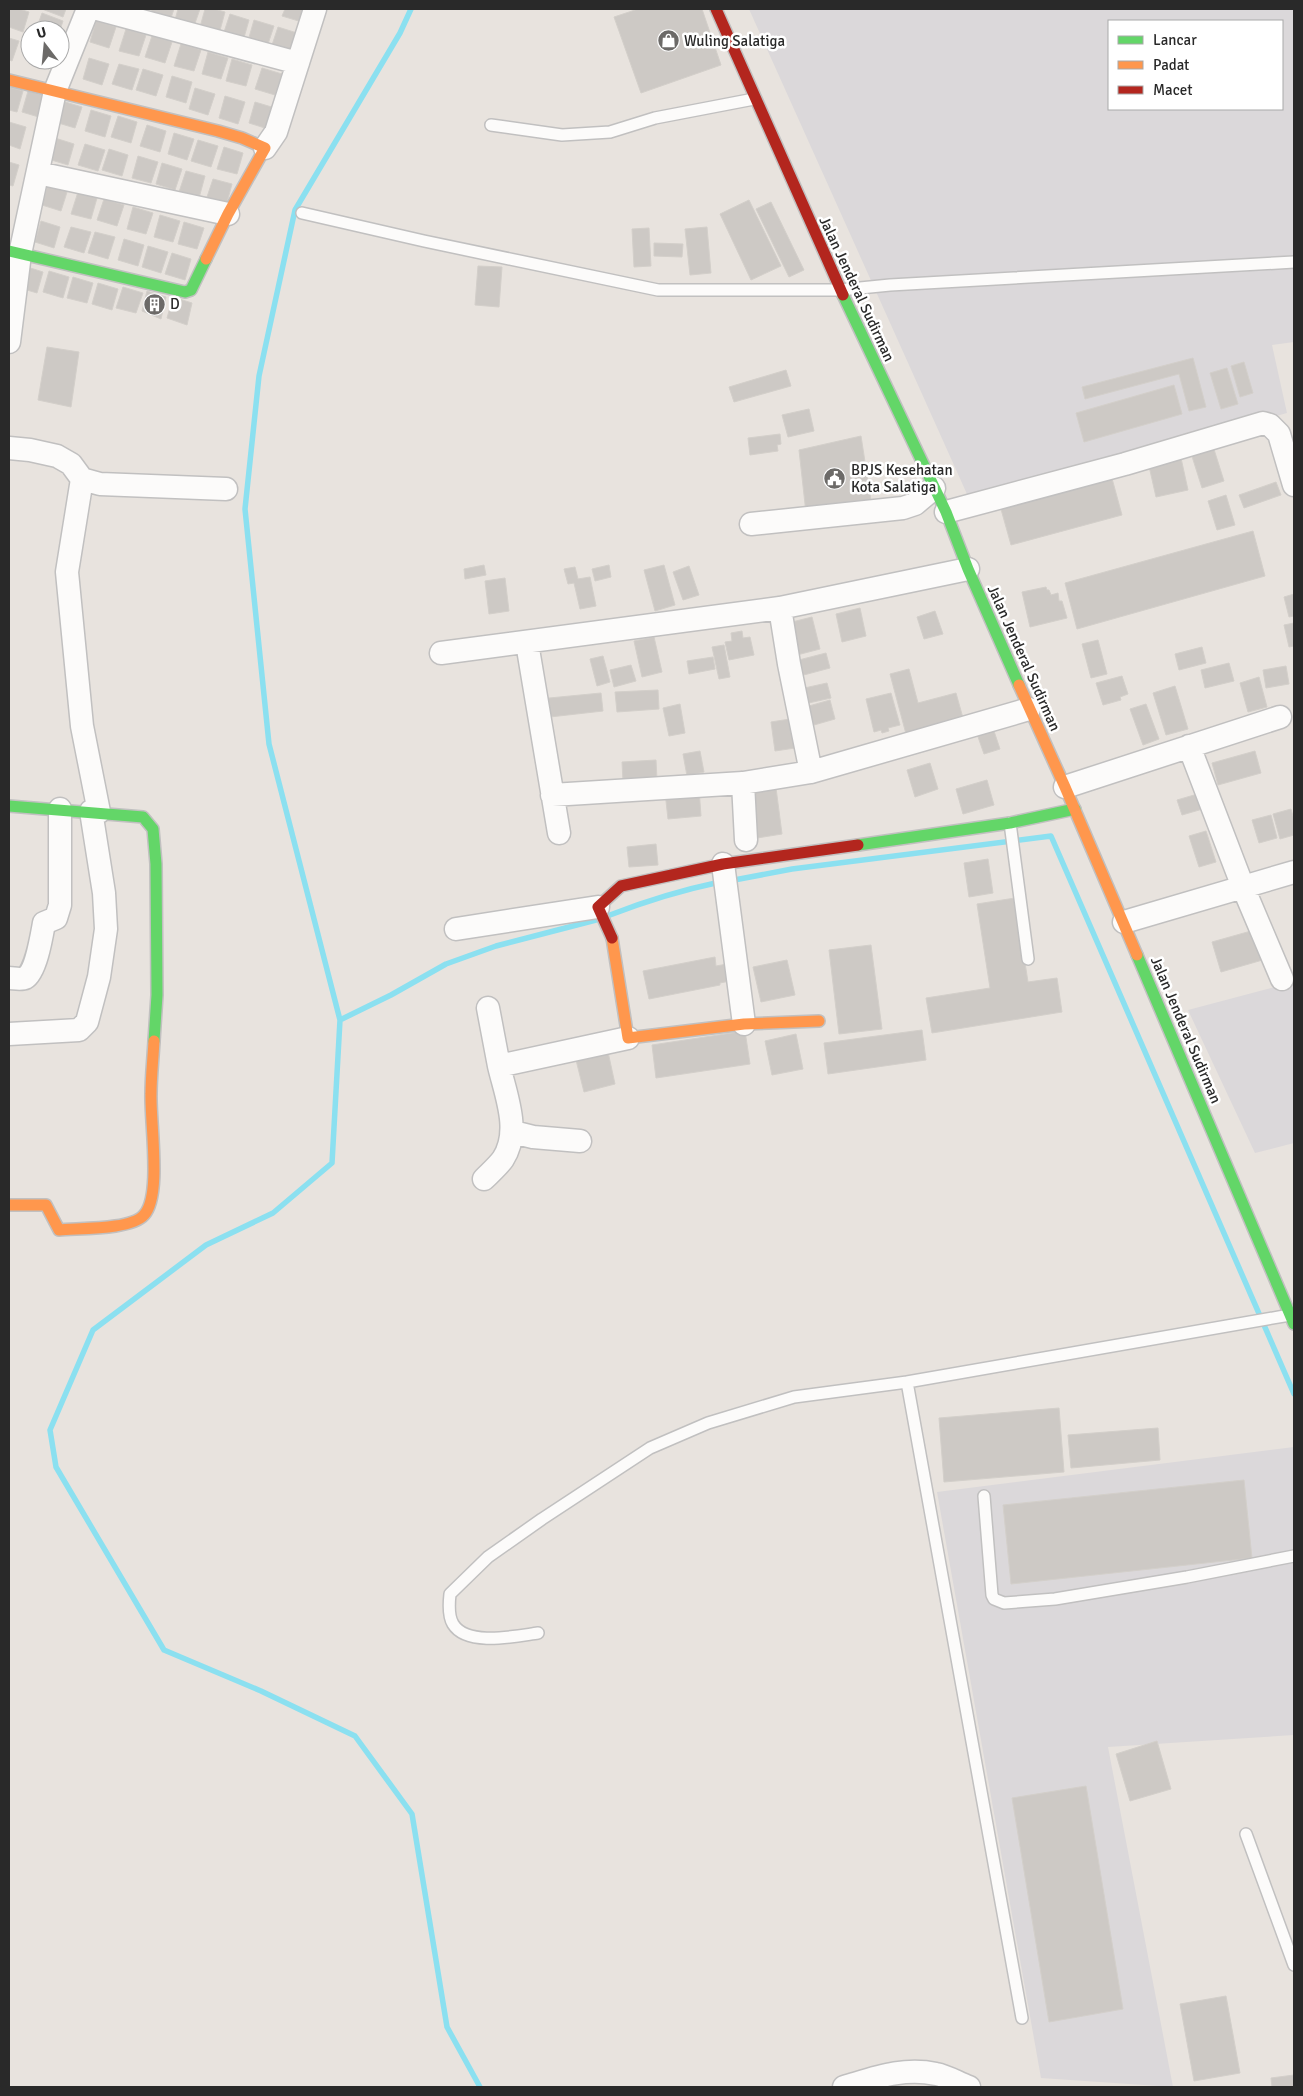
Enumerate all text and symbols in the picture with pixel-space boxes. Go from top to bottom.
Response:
north arrow [20,20,70,70]
legend [1108,20,1283,110]
text: U [35,24,48,42]
shop icon: Wuling Salatiga [656,29,680,53]
text: Lancar [1153,31,1197,49]
place label: Wuling Salatiga [684,32,785,50]
text: Padat [1153,56,1189,74]
text: Macet [1153,81,1192,99]
street label: Jalan Jenderal Sudirman [815,214,899,364]
building icon: D [142,292,166,316]
place label: D [170,295,180,313]
place label: BPJS Kesehatan Kota Salatiga [851,461,953,496]
public building icon: BPJS Kesehatan Kota Salatiga [823,467,847,491]
street label: Jalan Jenderal Sudirman [984,582,1064,734]
street label: Jalan Jenderal Sudirman [1147,954,1225,1106]

